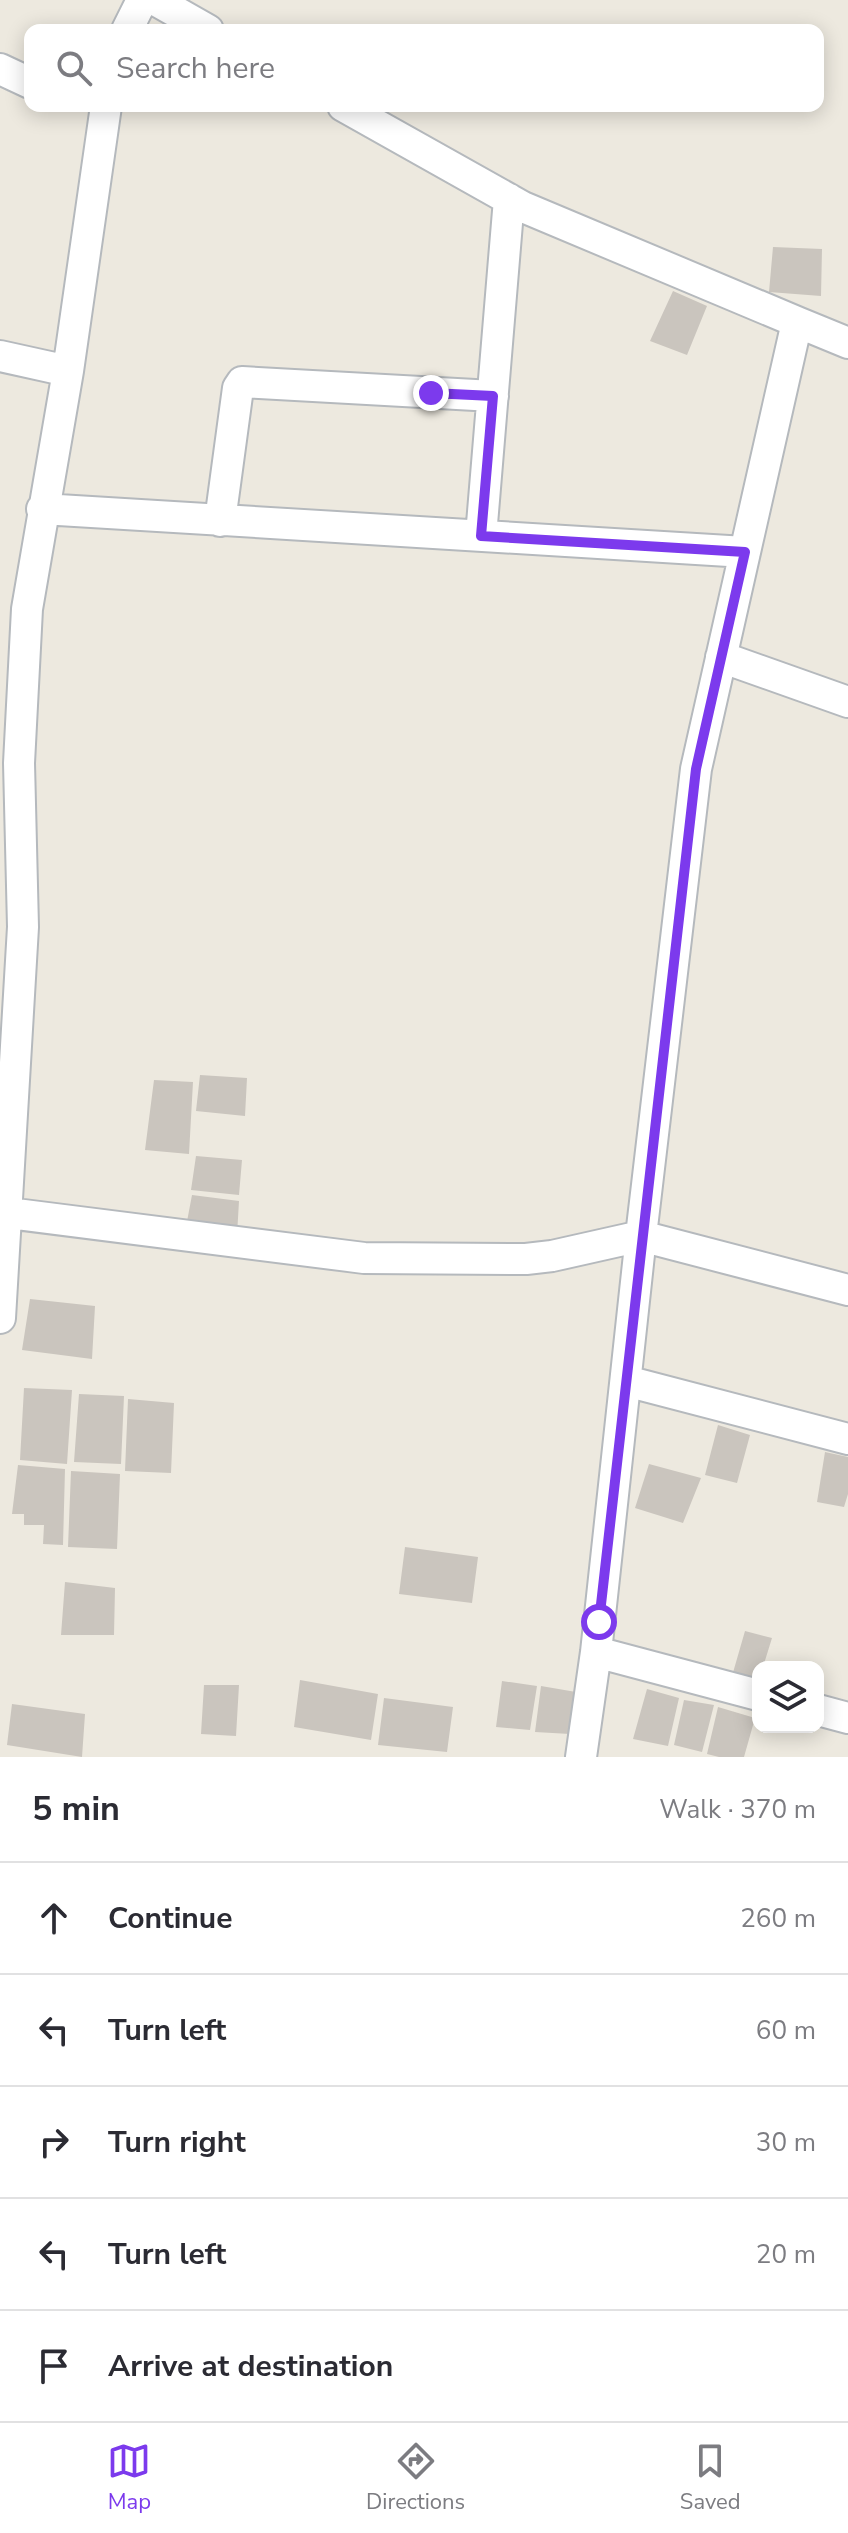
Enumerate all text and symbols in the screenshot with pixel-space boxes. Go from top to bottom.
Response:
search box [24,24,824,112]
icon: search [52,46,96,90]
text: Search here [116,48,275,89]
route end [413,375,449,411]
route start [581,1604,617,1640]
map controls [752,1661,824,1733]
button: layers [752,1661,824,1733]
text: 5 min [32,1786,120,1832]
text: Walk · 370 m [659,1792,816,1827]
icon: ahead [32,1896,76,1940]
text: Continue [108,1898,233,1939]
text: 260 m [740,1901,816,1936]
icon: left [32,2008,76,2052]
text: Turn left [108,2010,226,2051]
text: 60 m [756,2013,816,2048]
icon: right [32,2120,76,2164]
text: Turn right [108,2122,246,2163]
text: 30 m [756,2125,816,2160]
icon: left [32,2232,76,2276]
text: Turn left [108,2234,226,2275]
text: 20 m [756,2237,816,2272]
icon: arrive [32,2344,76,2388]
text: Arrive at destination [108,2346,393,2387]
tab: Map [107,2439,151,2517]
tab: Directions [366,2439,465,2517]
tab: Saved [680,2439,741,2517]

